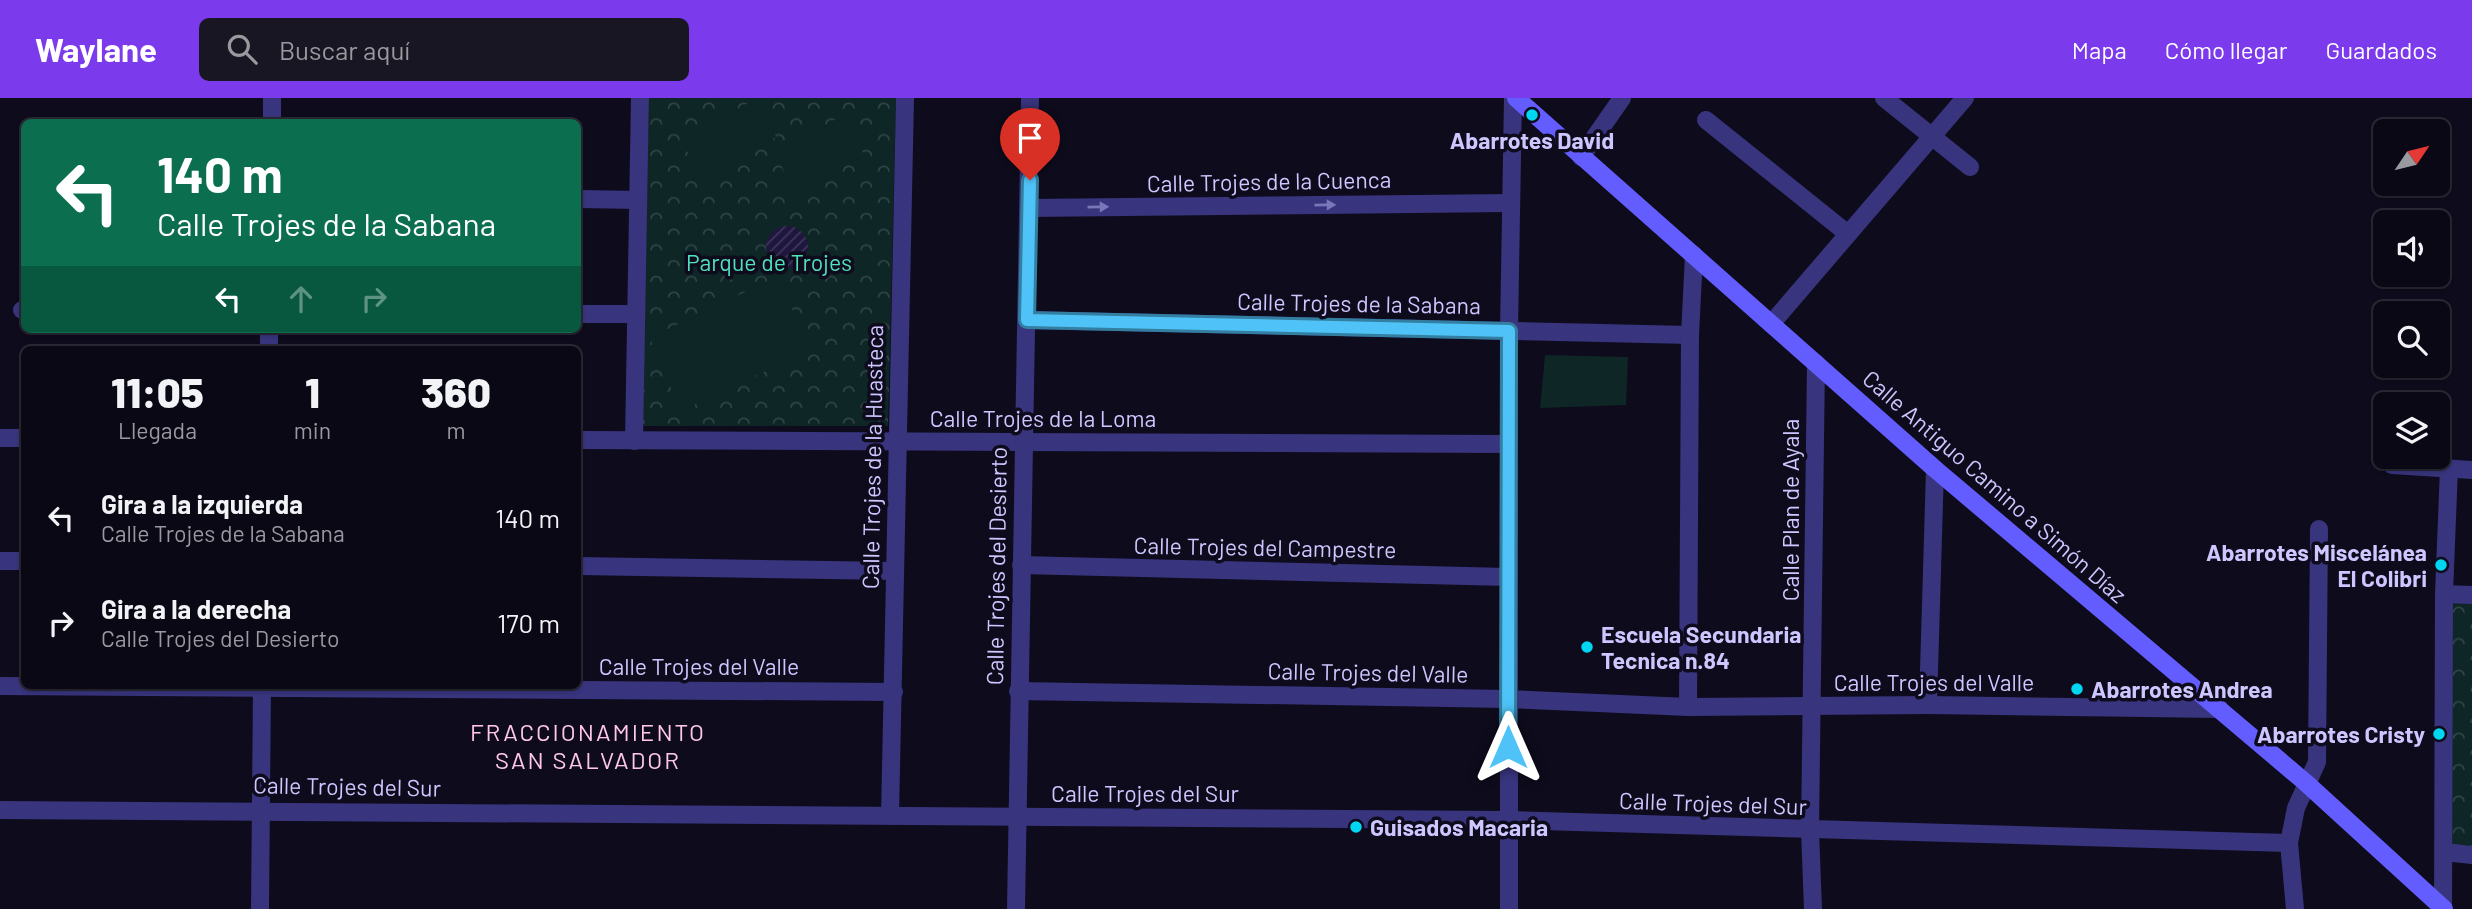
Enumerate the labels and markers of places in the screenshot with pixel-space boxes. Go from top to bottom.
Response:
marker: Abarrotes David [1524,107,1540,123]
pin [1000,108,1060,180]
place label: Abarrotes David [1450,126,1614,154]
place label: Abarrotes Miscelánea El Colibri [2206,538,2427,592]
marker: Abarrotes Miscelánea El Colibri [2433,557,2449,573]
place label: Escuela Secundaria Tecnica n.84 [1601,620,1801,674]
marker: Escuela Secundaria Tecnica n.84 [1579,639,1595,655]
place label: Abarrotes Andrea [2091,675,2273,703]
marker: Abarrotes Andrea [2069,681,2085,697]
place label: Abarrotes Cristy [2257,720,2425,748]
marker: Abarrotes Cristy [2431,726,2447,742]
place label: Guisados Macaria [1370,813,1548,841]
marker: Guisados Macaria [1348,819,1364,835]

